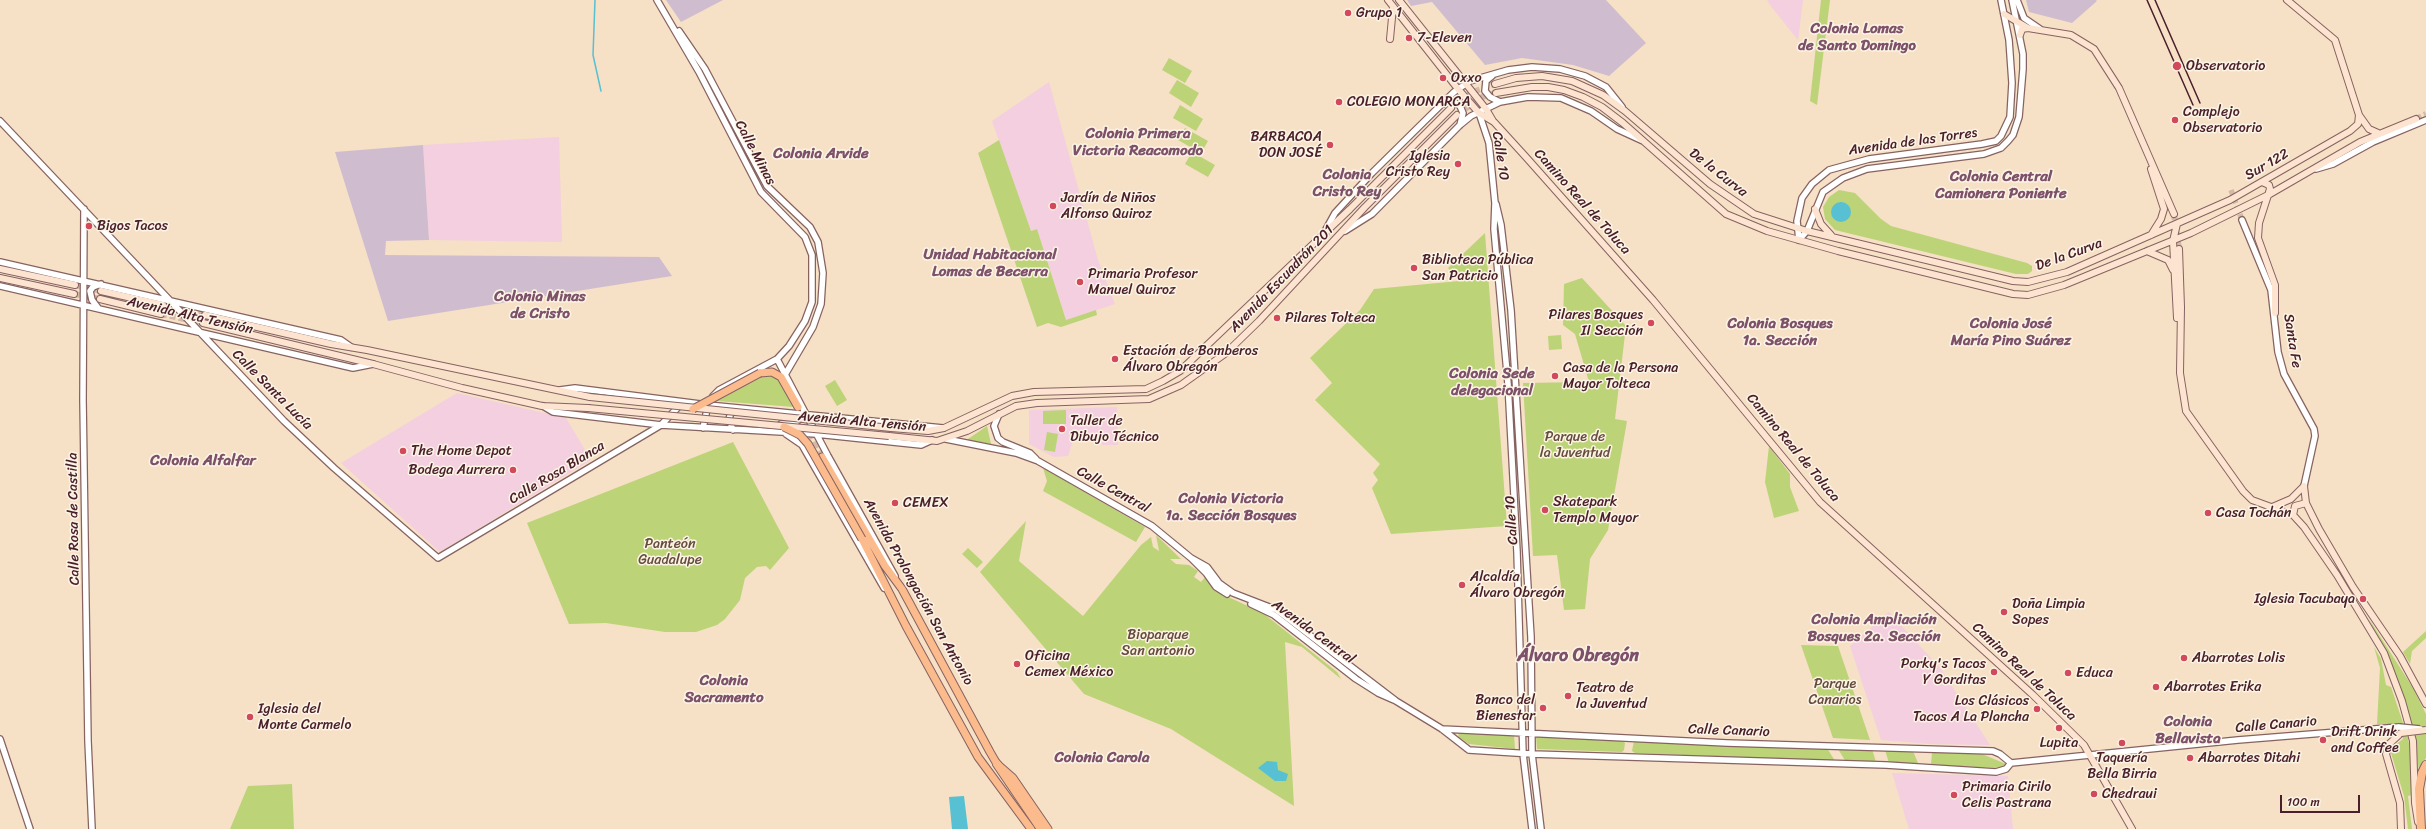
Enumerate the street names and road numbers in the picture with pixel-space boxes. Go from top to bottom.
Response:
street label: Calle Minas [731,118,779,188]
street label: Avenida de las Torres [1848,125,1978,159]
street label: Calle 10 [1488,130,1512,182]
street label: De la Curva [1685,145,1751,201]
street label: Camino Real de Toluca [1530,146,1634,258]
street label: Sur 122 [2242,146,2292,184]
street label: Avenida Escuadrón 201 [1226,222,1338,336]
street label: De la Curva [2034,235,2104,275]
street label: Avenida Alta Tensión [125,293,255,339]
street label: Santa Fe [2279,313,2305,369]
street label: Calle Santa Lucía [228,346,316,434]
street label: Camino Real de Toluca [1743,390,1843,506]
street label: Avenida Alta Tensión [797,408,927,436]
street label: Calle Rosa Blanca [506,438,608,508]
street label: Calle Rosa de Castilla [64,453,84,585]
street label: Calle Central [1074,463,1152,517]
street label: Calle 10 [1502,495,1522,545]
street label: Avenida Prolongación San Antonio [859,496,977,688]
street label: Avenida Central [1268,596,1358,668]
street label: Camino Real de Toluca [1968,619,2080,725]
street label: Calle Canario [2235,713,2317,737]
street label: Calle Canario [1688,721,1770,741]

